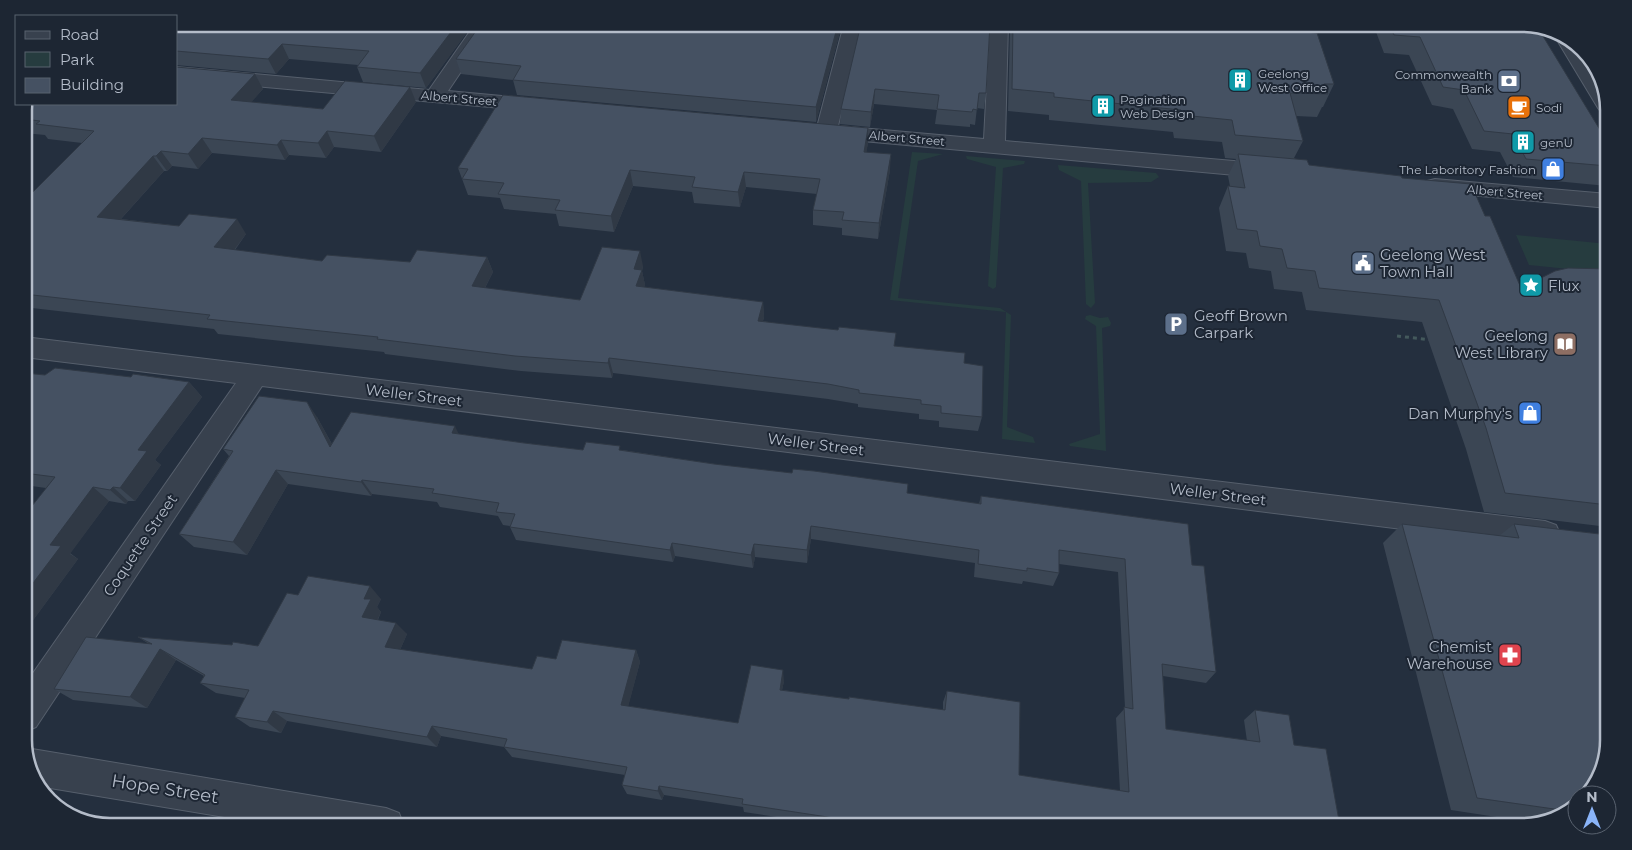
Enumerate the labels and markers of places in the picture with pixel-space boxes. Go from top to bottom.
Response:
place label: Geelong West Office [1258,66,1327,95]
building icon: Geelong West Office [1227,67,1253,93]
place label: Commonwealth Bank [1395,67,1493,96]
bank icon: Commonwealth Bank [1496,68,1522,94]
place label: Pagination Web Design [1120,92,1194,121]
building icon: Pagination Web Design [1090,93,1116,119]
cafe icon: Sodi [1506,94,1532,120]
place label: Sodi [1536,100,1562,115]
building icon: genU [1510,129,1536,155]
place label: genU [1540,135,1573,150]
shop icon: The Laboritory Fashion [1540,156,1566,182]
place label: The Laboritory Fashion [1399,162,1536,177]
place label: Geelong West Town Hall [1380,245,1486,281]
public building icon: Geelong West Town Hall [1350,250,1376,276]
place icon: Flux [1518,272,1544,298]
place label: Flux [1548,276,1580,295]
place label: Geoff Brown Carpark [1194,306,1288,342]
parking icon: Geoff Brown Carpark [1163,311,1189,337]
place label: Geelong West Library [1454,326,1549,362]
library icon: Geelong West Library [1552,331,1578,357]
shop icon: Dan Murphy's [1517,400,1543,426]
place label: Dan Murphy's [1408,404,1512,423]
place label: Chemist Warehouse [1406,637,1492,673]
pharmacy icon: Chemist Warehouse [1497,642,1523,668]

